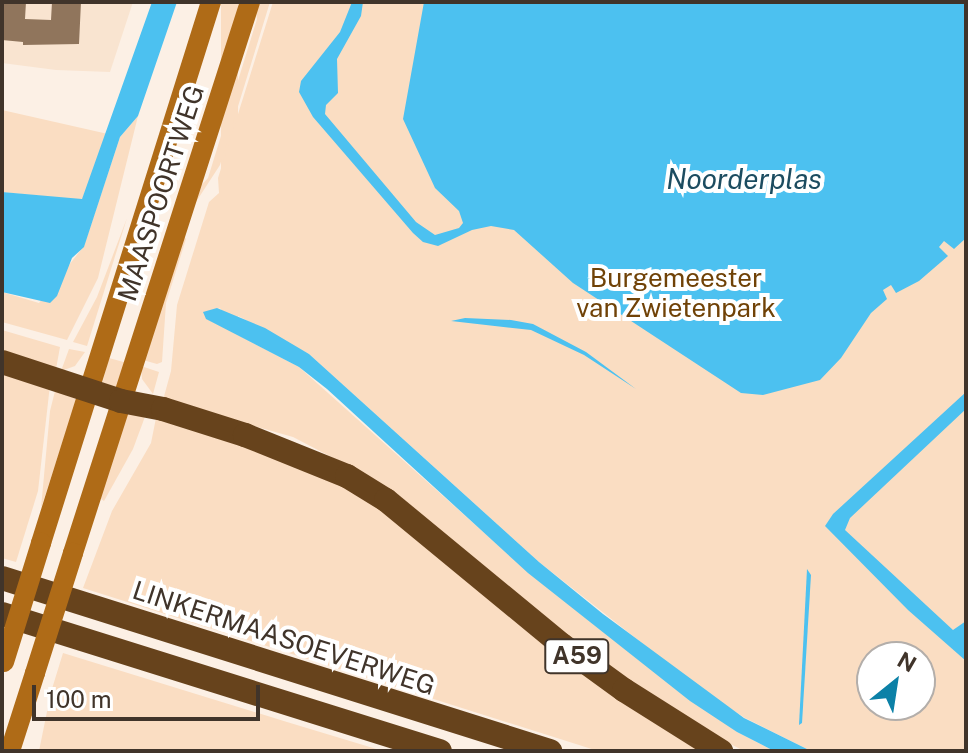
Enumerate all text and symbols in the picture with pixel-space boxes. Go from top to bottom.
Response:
street label: MAASPOORTWEG [111,81,211,305]
water label: Noorderplas [666,162,822,196]
park label: Burgemeester van Zwietenpark [576,262,776,324]
street label: LINKERMAASOEVERWEG [129,574,439,702]
road number: A59 [543,636,611,676]
north arrow [856,641,936,721]
text: N [893,646,921,678]
scale bar [36,669,264,719]
text: 100 m [46,685,112,713]

